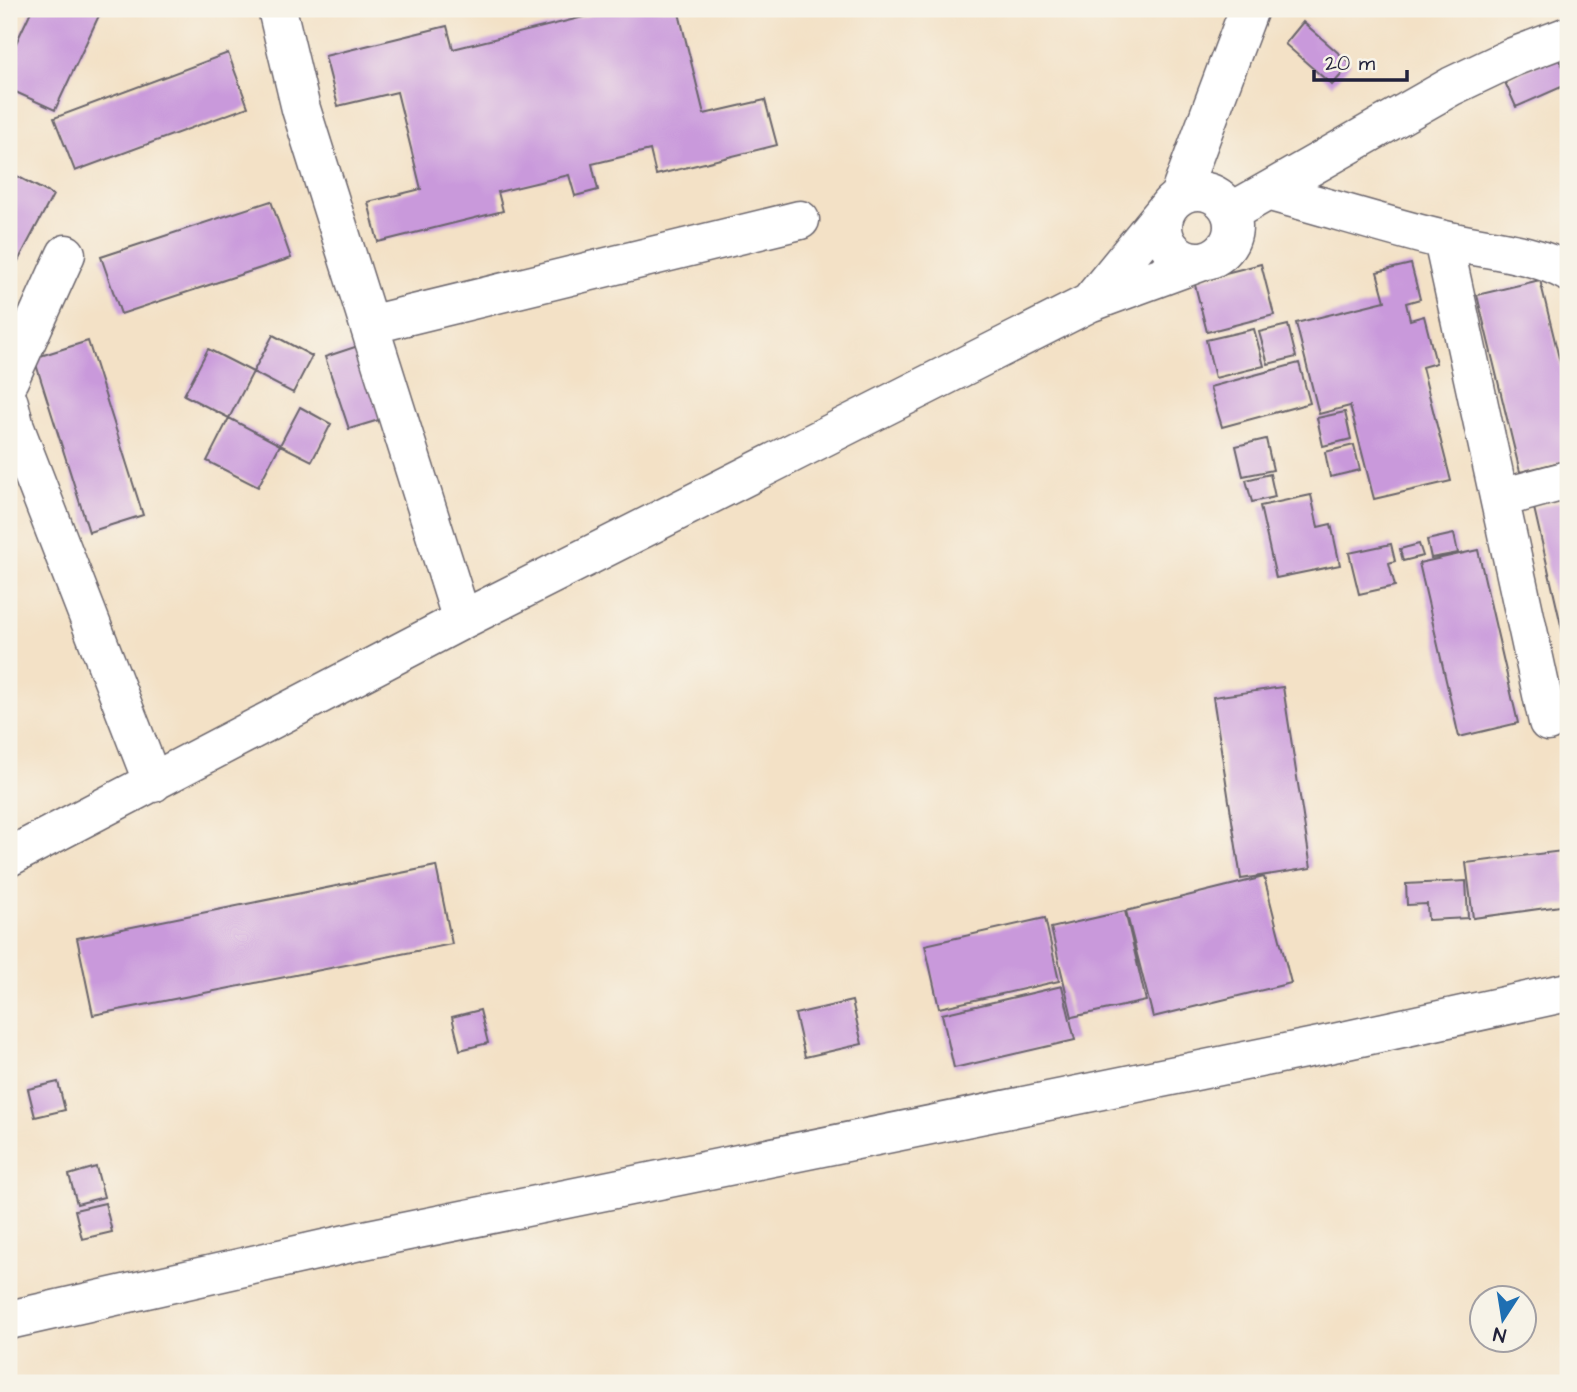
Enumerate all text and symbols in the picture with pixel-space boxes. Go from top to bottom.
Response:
scale bar [1314,38,1407,82]
text: 20 m [1325,49,1376,78]
north arrow [1468,1284,1538,1354]
text: N [1491,1320,1508,1349]

